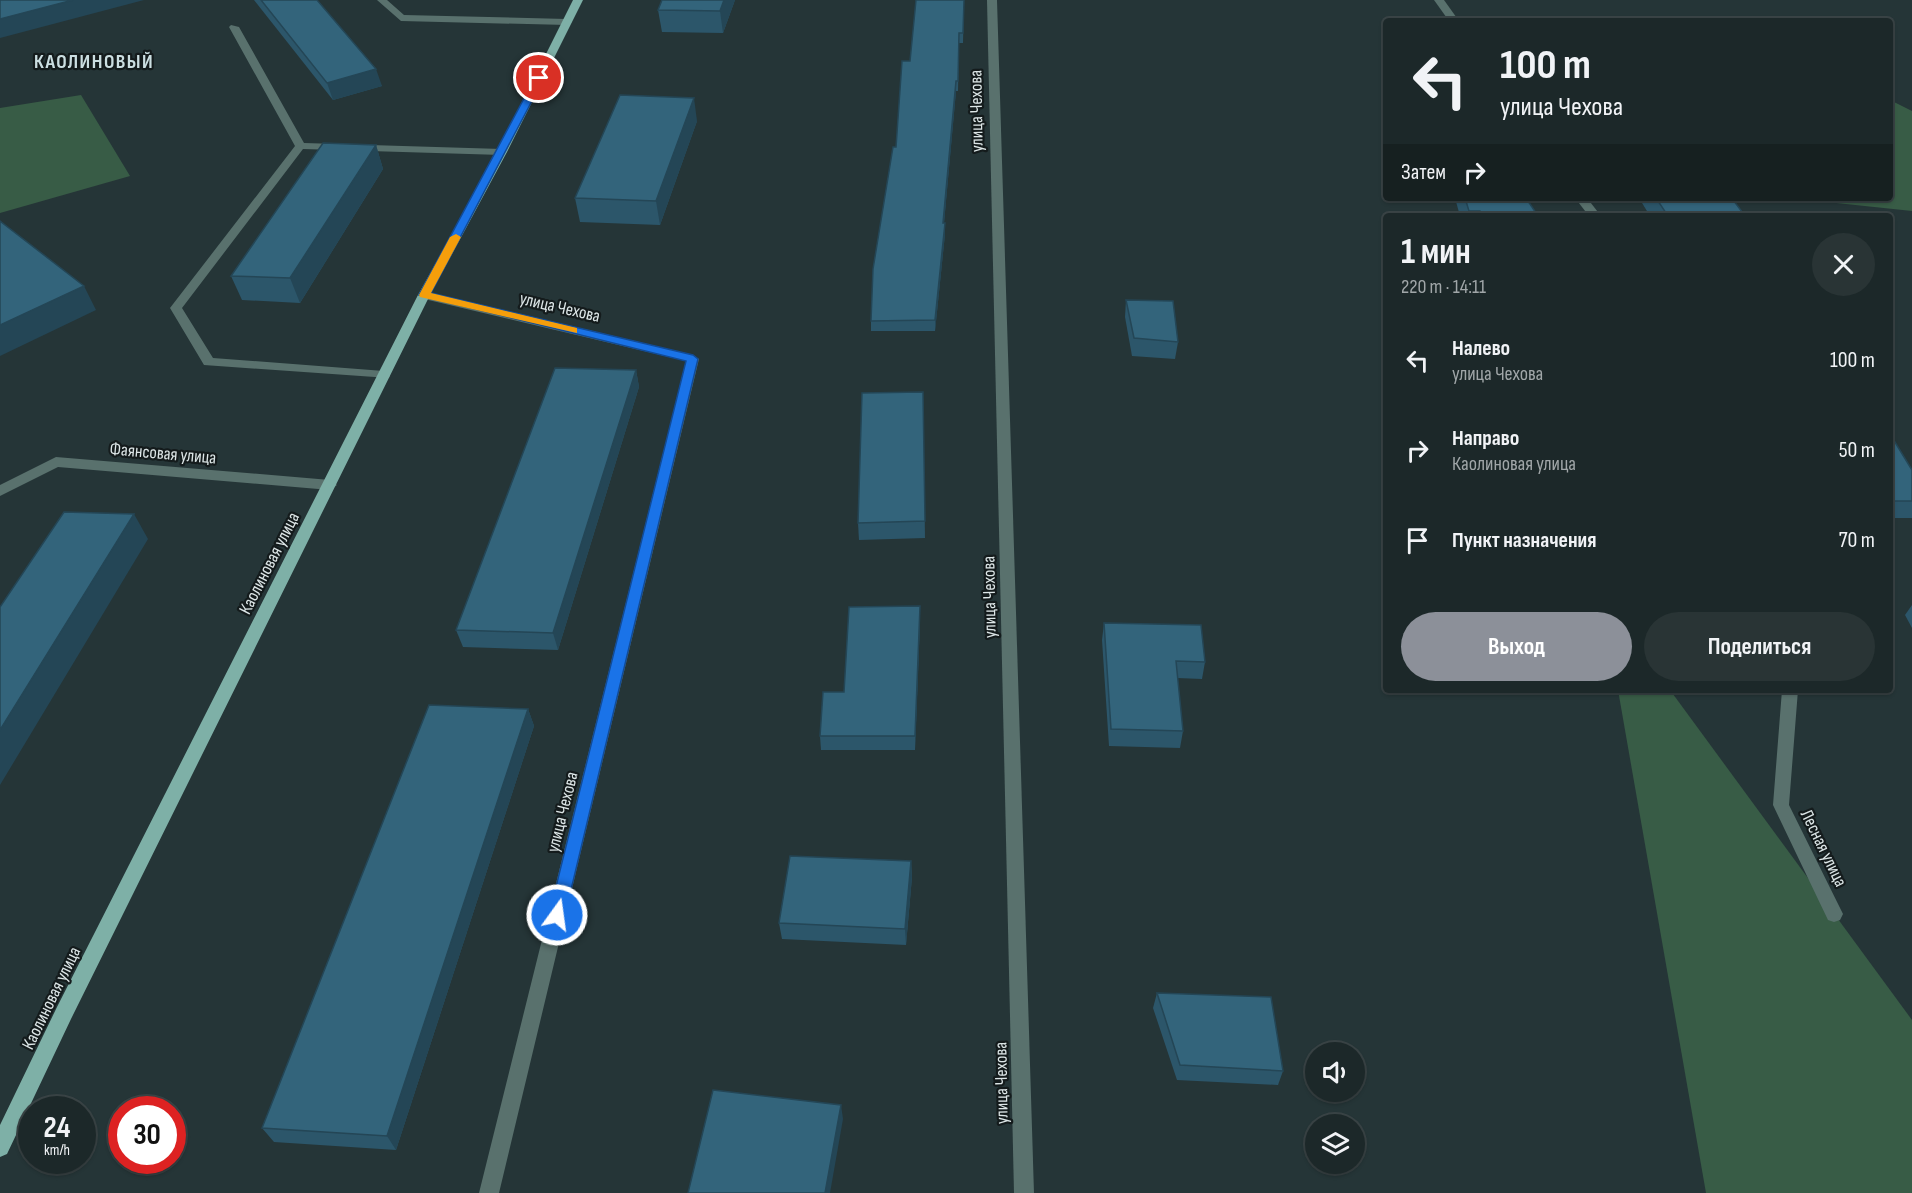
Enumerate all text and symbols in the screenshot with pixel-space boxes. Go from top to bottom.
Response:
text: 100 m [1500,40,1591,91]
icon: left [1401,42,1479,120]
district label: КАОЛИНОВЫЙ [34,50,154,74]
pin [513,52,564,103]
icon: arrive [522,61,555,94]
street label: улица Чехова [965,70,988,152]
text: улица Чехова [1500,91,1623,123]
icon: right [1458,156,1491,189]
text: Затем [1401,159,1446,186]
text: 1 мин [1401,231,1471,274]
button: close [1812,233,1875,296]
text: 220 m · 14:11 [1401,275,1486,299]
street label: улица Чехова [518,288,602,327]
text: Налево [1452,335,1510,362]
icon: left [1401,344,1434,377]
text: 100 m [1830,347,1875,374]
text: улица Чехова [1452,362,1543,386]
text: Направо [1452,425,1519,452]
icon: right [1401,434,1434,467]
text: 50 m [1839,437,1875,464]
street label: Фаянсовая улица [109,438,217,469]
text: Каолиновая улица [1452,452,1576,476]
street label: Каолиновая улица [235,509,304,618]
icon: arrive [1401,524,1434,557]
text: Пункт назначения [1452,527,1596,554]
text: 70 m [1839,527,1875,554]
street label: улица Чехова [978,556,1001,638]
button: Выход [1401,612,1632,681]
button: Поделиться [1644,612,1875,681]
street label: улица Чехова [542,770,583,854]
street label: Лесная улица [1796,806,1851,890]
position arrow [525,883,589,947]
street label: Каолиновая улица [18,943,85,1053]
street label: улица Чехова [990,1042,1013,1124]
map controls [1305,1042,1365,1174]
button: sound [1305,1042,1365,1102]
speed limit sign: 30 [108,1096,186,1174]
text: 24 [44,1110,70,1146]
button: layers [1305,1114,1365,1174]
text: km/h [44,1141,70,1160]

